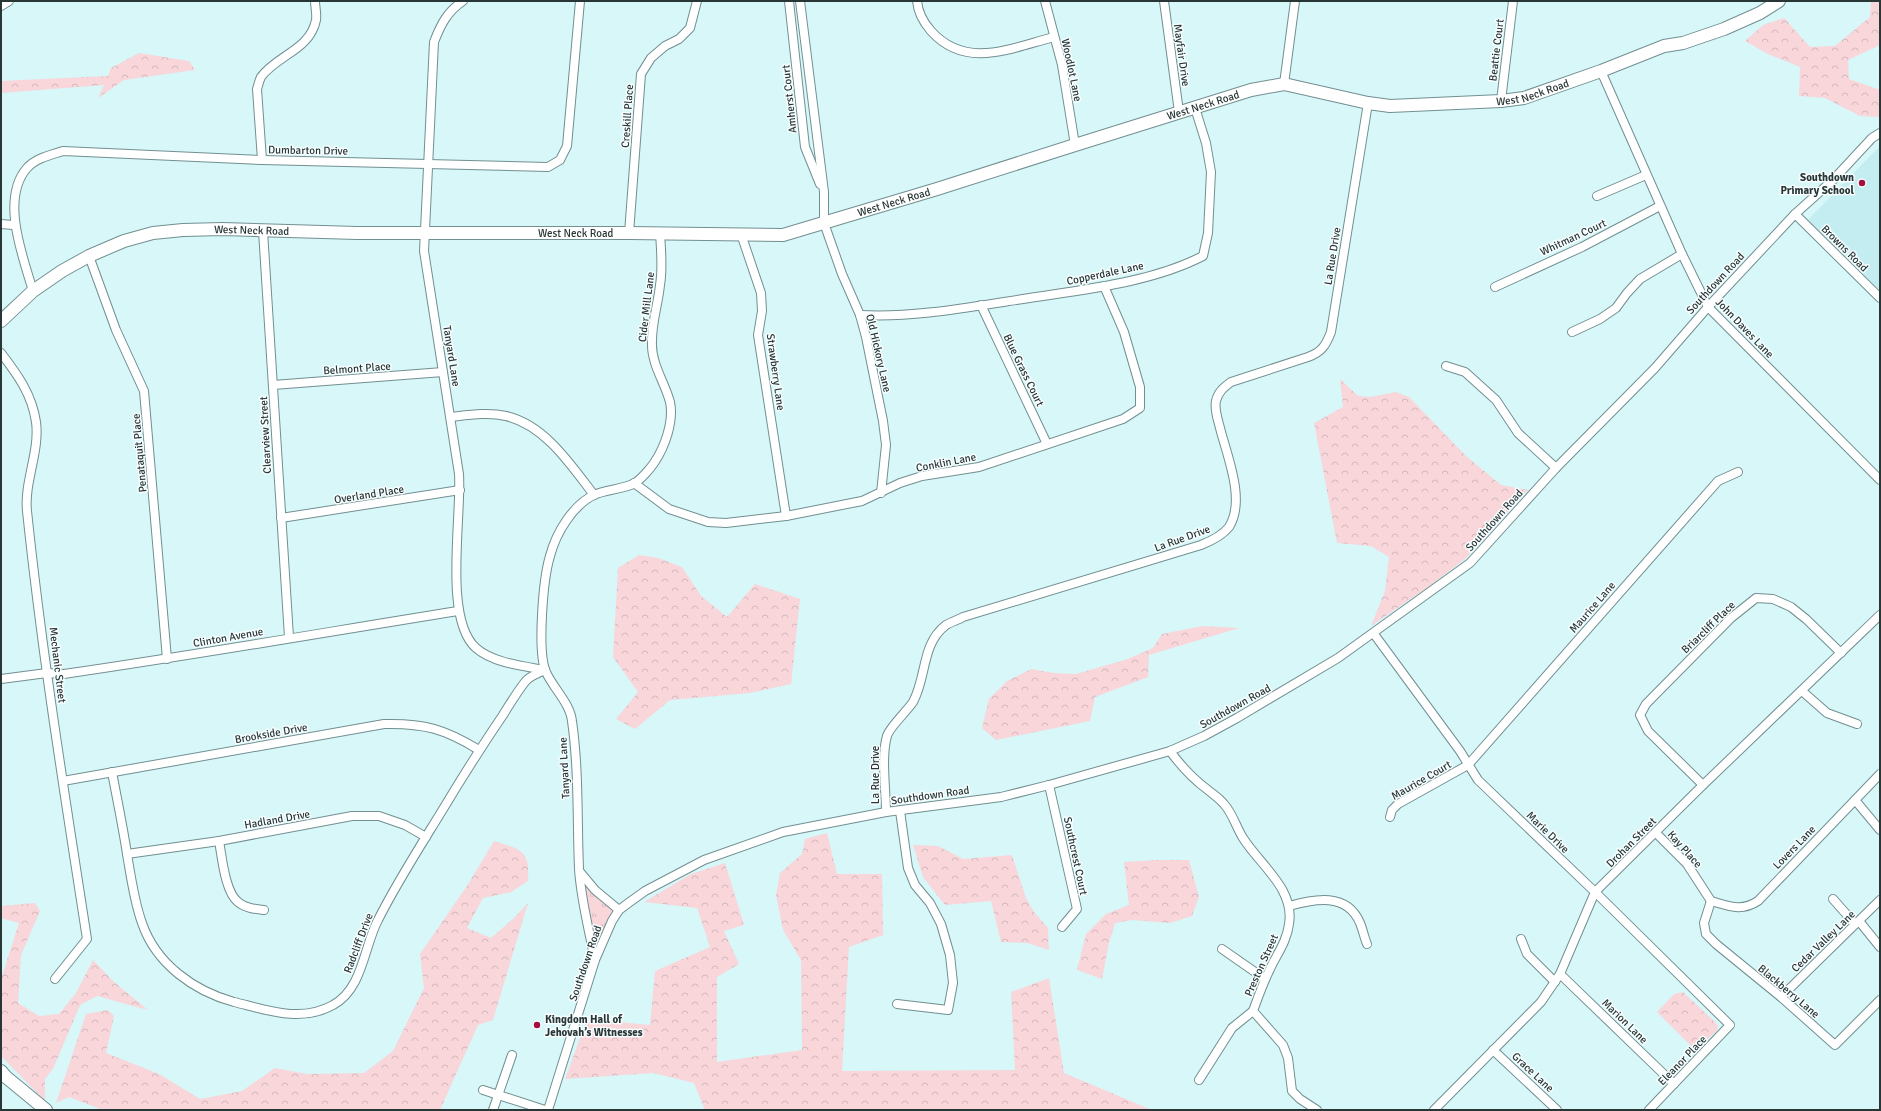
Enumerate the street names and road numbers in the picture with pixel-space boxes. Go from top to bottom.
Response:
street label: Beattie Court [1486,18,1507,82]
street label: Mayfair Drive [1171,23,1192,87]
street label: Woodlot Lane [1059,37,1085,103]
street label: Amherst Court [779,64,800,134]
street label: West Neck Road [1496,77,1571,108]
street label: Creskill Place [619,84,636,148]
street label: West Neck Road [1165,88,1241,123]
street label: Dumbarton Drive [268,143,348,158]
street label: West Neck Road [856,185,932,219]
street label: Whitman Court [1538,216,1608,258]
street label: Browns Road [1819,222,1871,275]
street label: West Neck Road [214,223,290,238]
street label: La Rue Drive [1321,226,1343,286]
street label: West Neck Road [538,227,613,240]
street label: Southdown Road [1684,250,1747,317]
street label: Copperdale Lane [1065,259,1145,288]
street label: Cider Mill Lane [636,271,657,343]
street label: John Daves Lane [1713,296,1776,361]
street label: Old Hickory Lane [863,313,894,393]
street label: Tanyard Lane [440,325,463,387]
street label: Blue Grass Court [1000,332,1047,409]
street label: Strawberry Lane [764,333,787,411]
street label: Belmont Place [323,360,391,377]
street label: Clearview Street [257,396,274,474]
street label: Penataquit Place [130,413,149,493]
street label: Conklin Lane [915,450,977,475]
street label: Overland Place [333,483,405,506]
street label: Southdown Road [1463,486,1526,554]
street label: La Rue Drive [1152,522,1212,555]
street label: Maurice Lane [1567,579,1618,636]
street label: Briarcliff Place [1679,599,1738,656]
street label: Clinton Avenue [192,625,264,650]
street label: Mechanic Street [46,626,69,704]
street label: Southdown Road [1198,682,1273,731]
street label: Brookside Drive [234,721,308,746]
street label: Tanyard Lane [556,737,573,799]
street label: La Rue Drive [869,746,882,804]
street label: Maurice Court [1389,758,1454,803]
street label: Southdown Road [890,784,970,807]
street label: Hadland Drive [243,807,311,832]
street label: Marie Drive [1524,809,1572,856]
street label: Drohan Street [1604,815,1659,870]
street label: Southcrest Court [1061,816,1090,897]
street label: Lovers Lane [1770,823,1818,872]
street label: Kay Place [1665,828,1705,870]
street label: Cedar Valley Lane [1789,908,1858,975]
street label: Radcliff Drive [341,911,376,975]
street label: Southdown Road [566,924,605,1003]
street label: Preston Street [1242,932,1281,998]
street label: Blackberry Lane [1755,962,1822,1021]
street label: Marion Lane [1599,996,1650,1046]
street label: Eleanor Place [1655,1033,1709,1088]
street label: Grace Lane [1509,1050,1556,1095]

